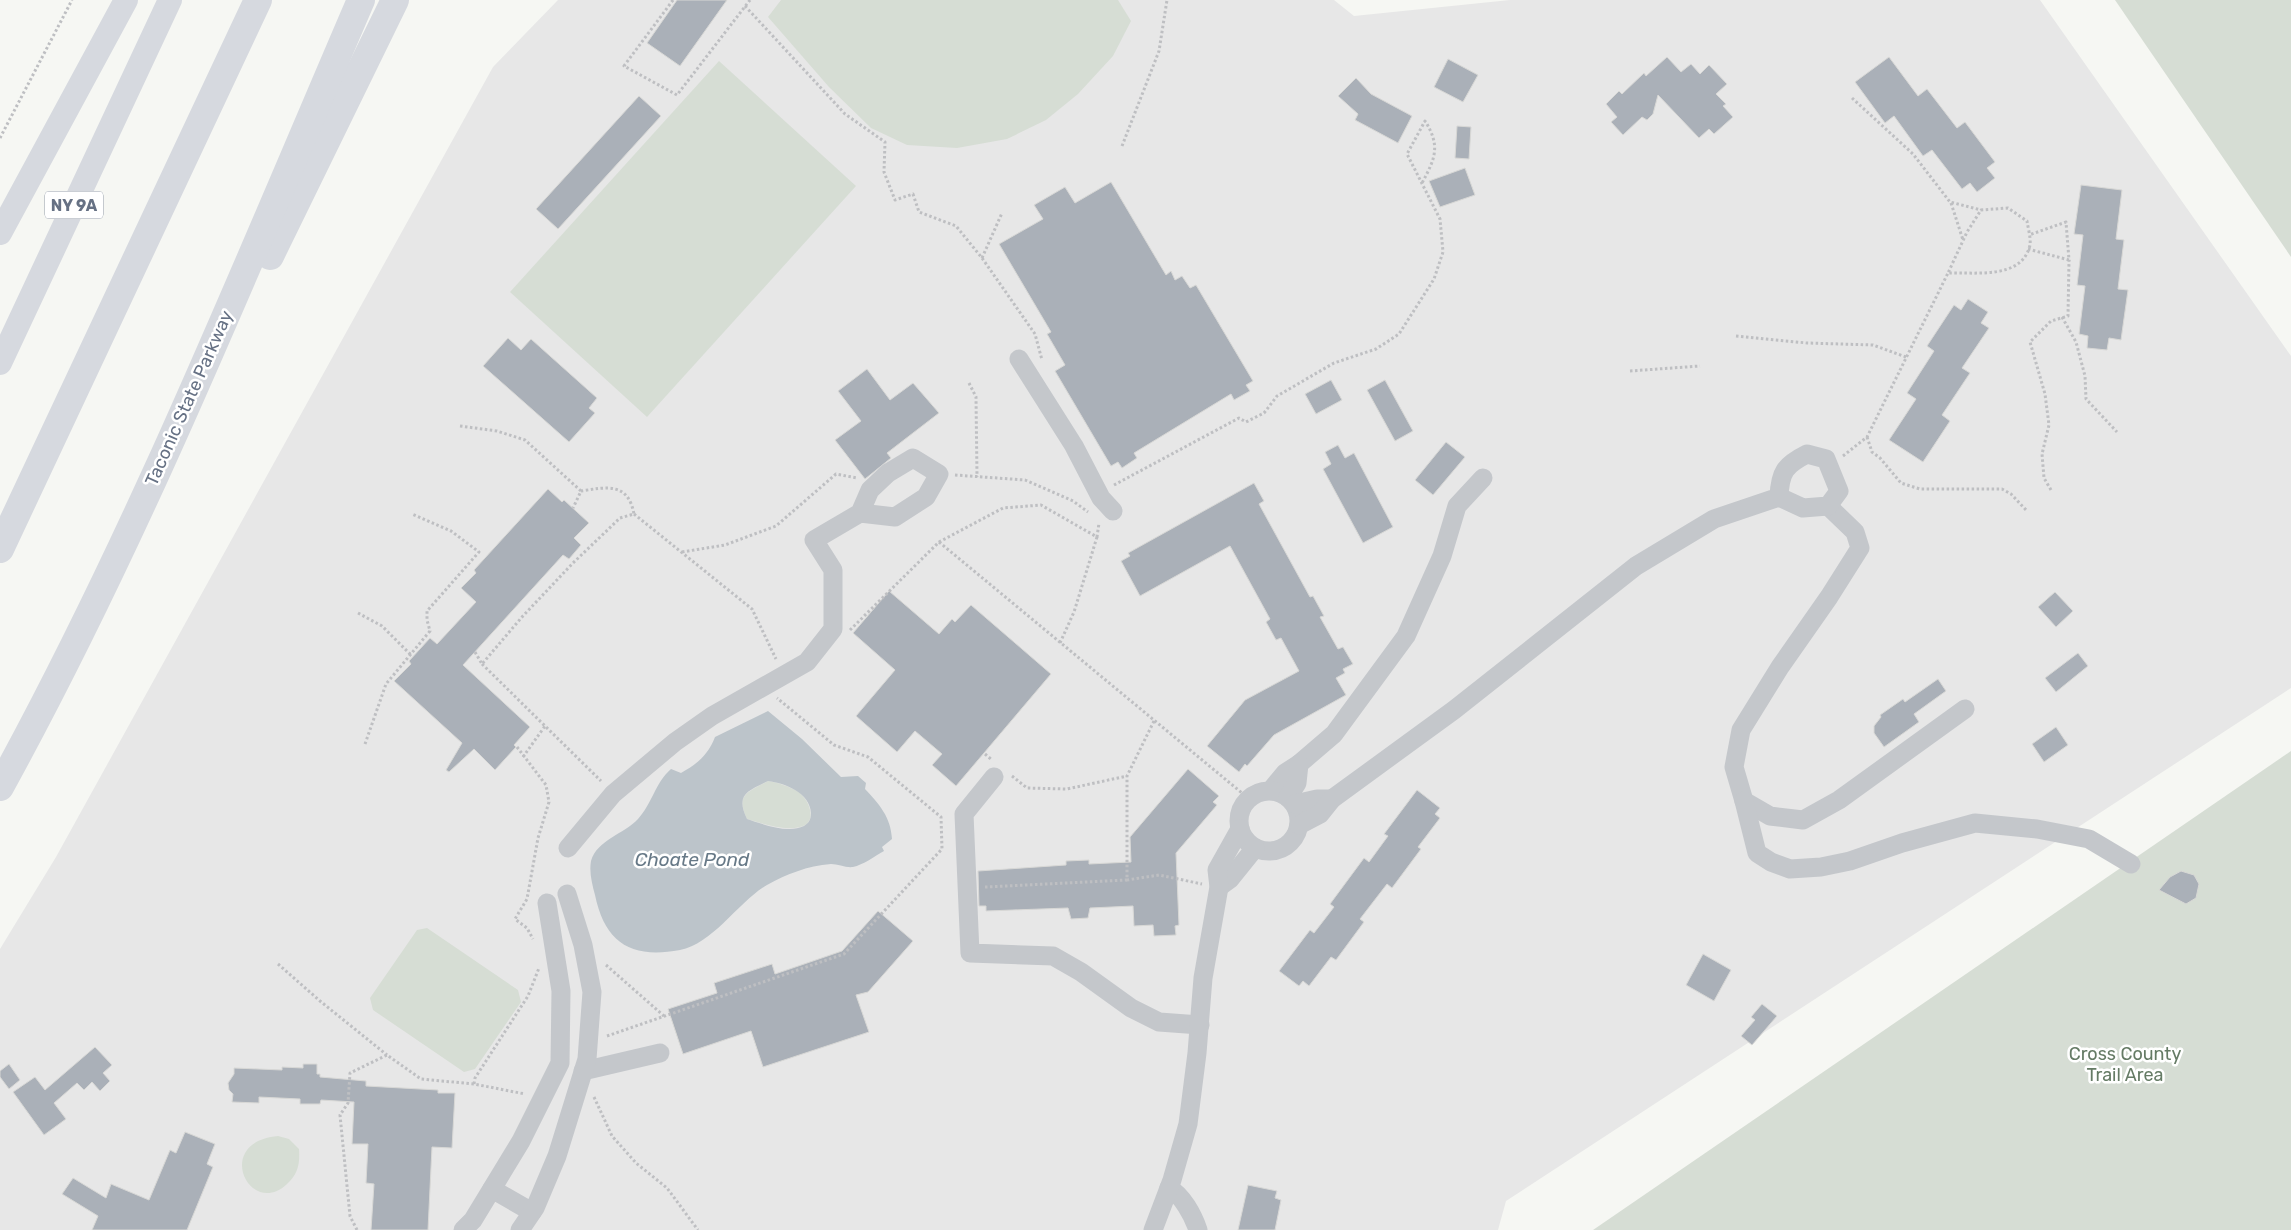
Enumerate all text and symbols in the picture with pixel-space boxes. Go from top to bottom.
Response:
road number: NY 9A [45,192,103,218]
street label: Taconic State Parkway [140,307,238,489]
water label: Choate Pond [635,848,750,871]
park label: Cross County Trail Area [2069,1043,2181,1086]

